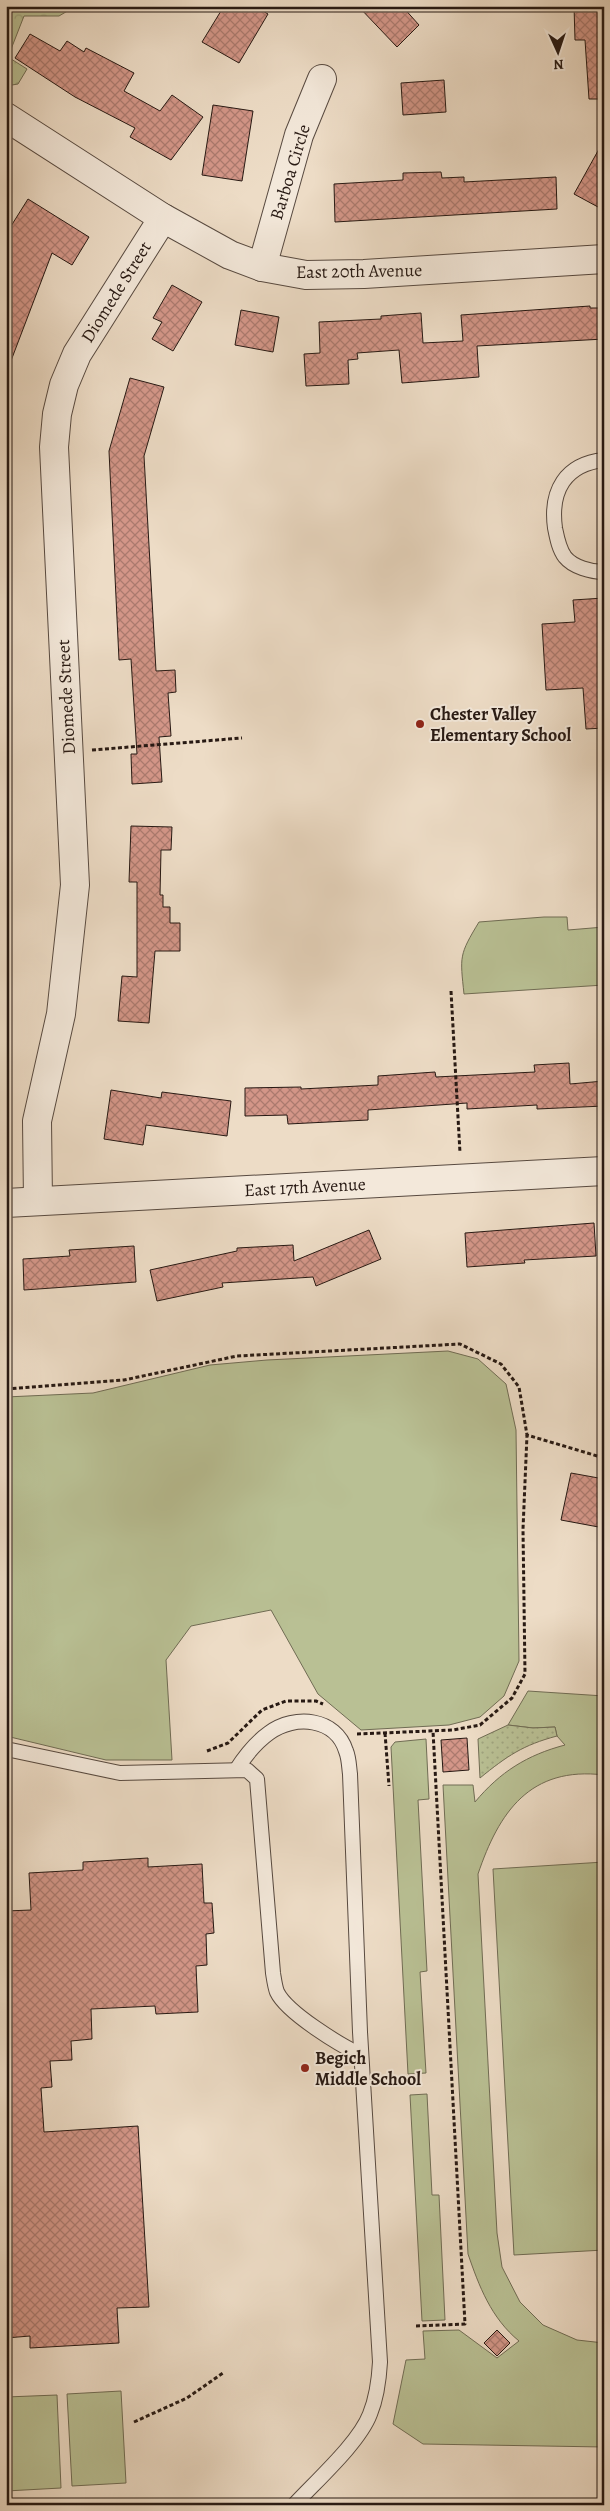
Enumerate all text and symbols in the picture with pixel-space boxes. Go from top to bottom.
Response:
north arrow [532,28,582,78]
text: N [553,55,564,74]
street label: Barboa Circle [264,121,316,223]
street label: Diomede Street [75,237,157,347]
street label: East 20th Avenue [296,258,422,284]
street label: Diomede Street [51,639,81,755]
place label: Chester Valley Elementary School [430,702,572,747]
marker: Chester Valley Elementary School [414,718,426,730]
street label: East 17th Avenue [244,1172,366,1202]
place label: Begich Middle School [315,2046,421,2091]
marker: Begich Middle School [299,2062,311,2074]

